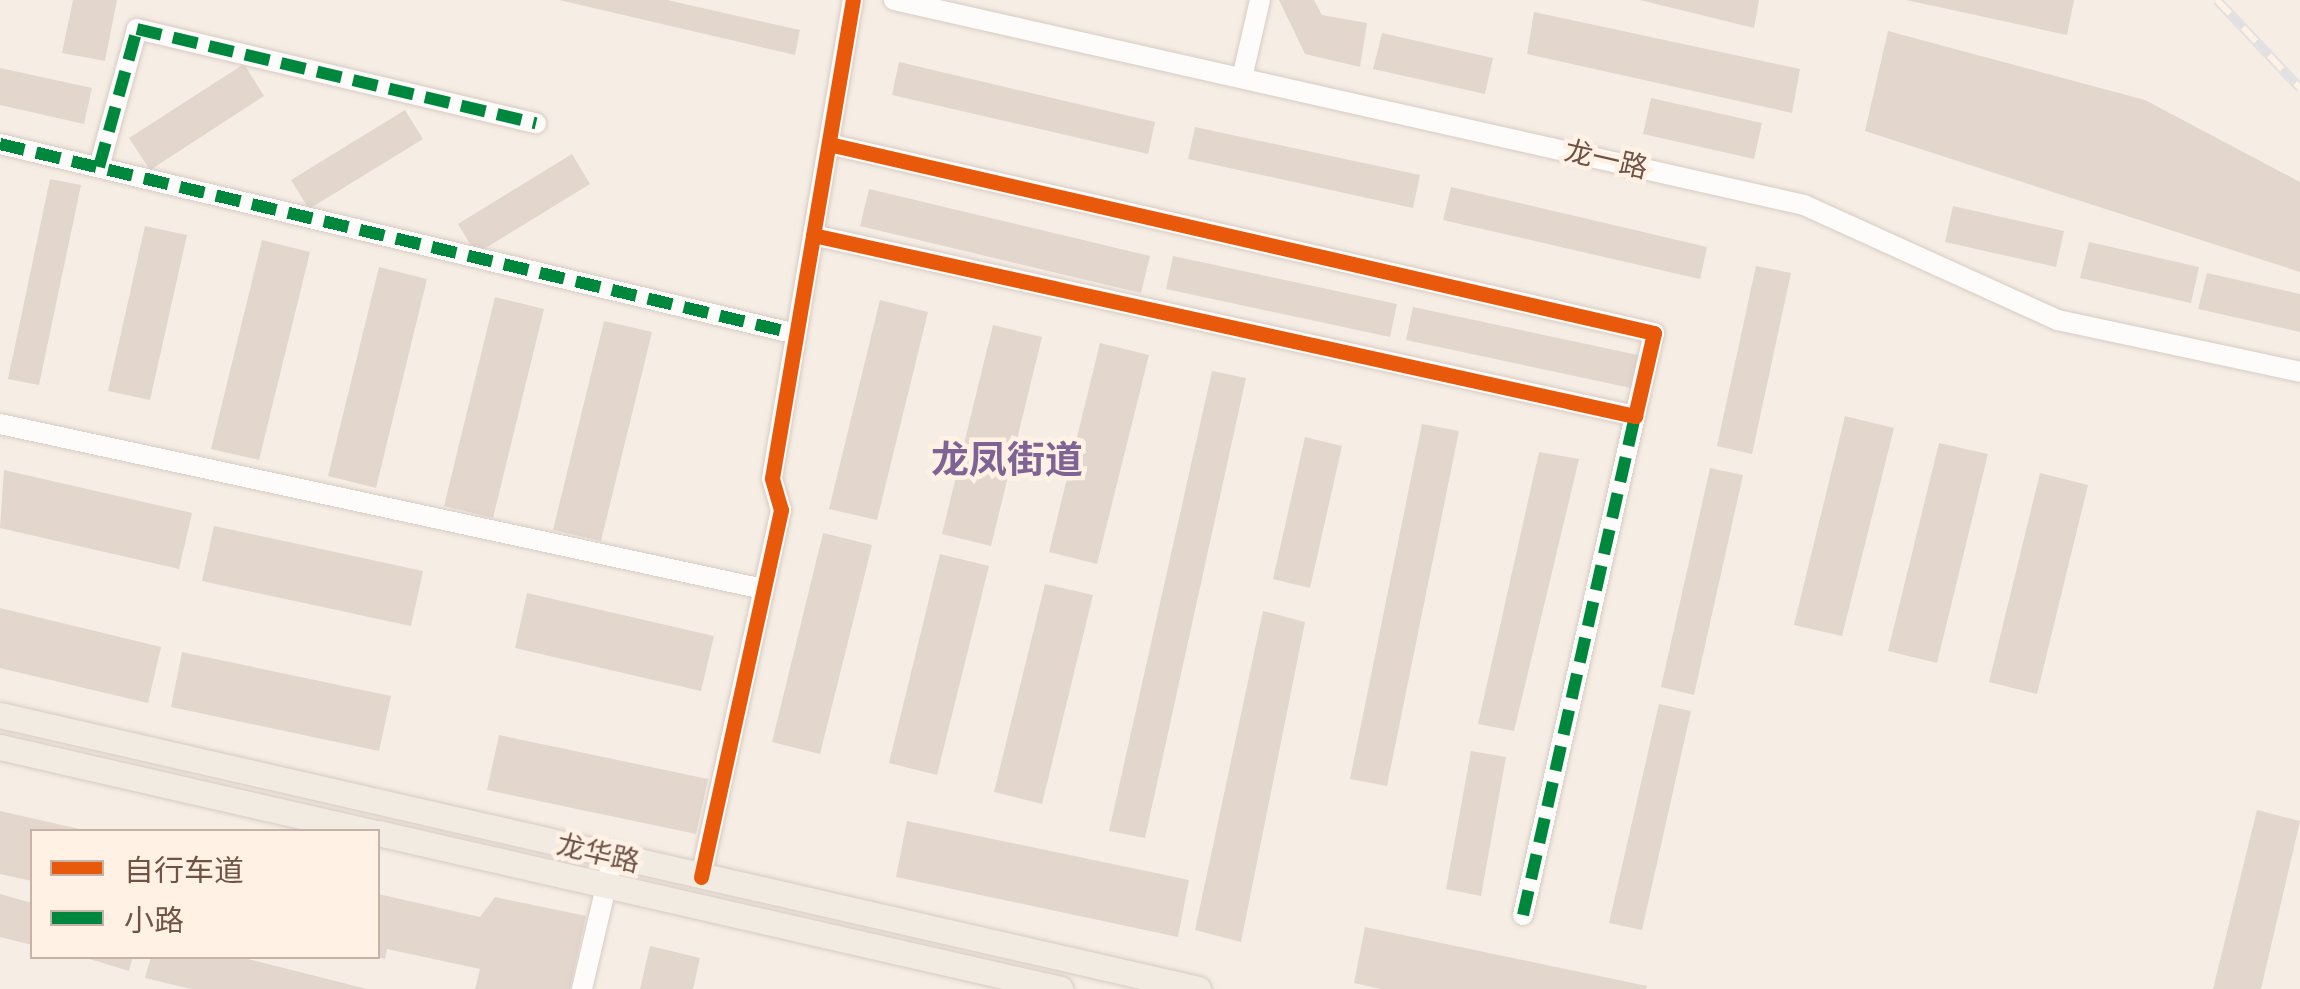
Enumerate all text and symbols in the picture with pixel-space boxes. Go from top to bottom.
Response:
street label: 龙一路 [1561,134,1651,186]
district label: 龙凤街道 [931,438,1083,484]
street label: 龙华路 [553,828,643,880]
legend [30,829,380,959]
text: 自行车道 [124,854,244,887]
text: 小路 [124,904,184,937]

